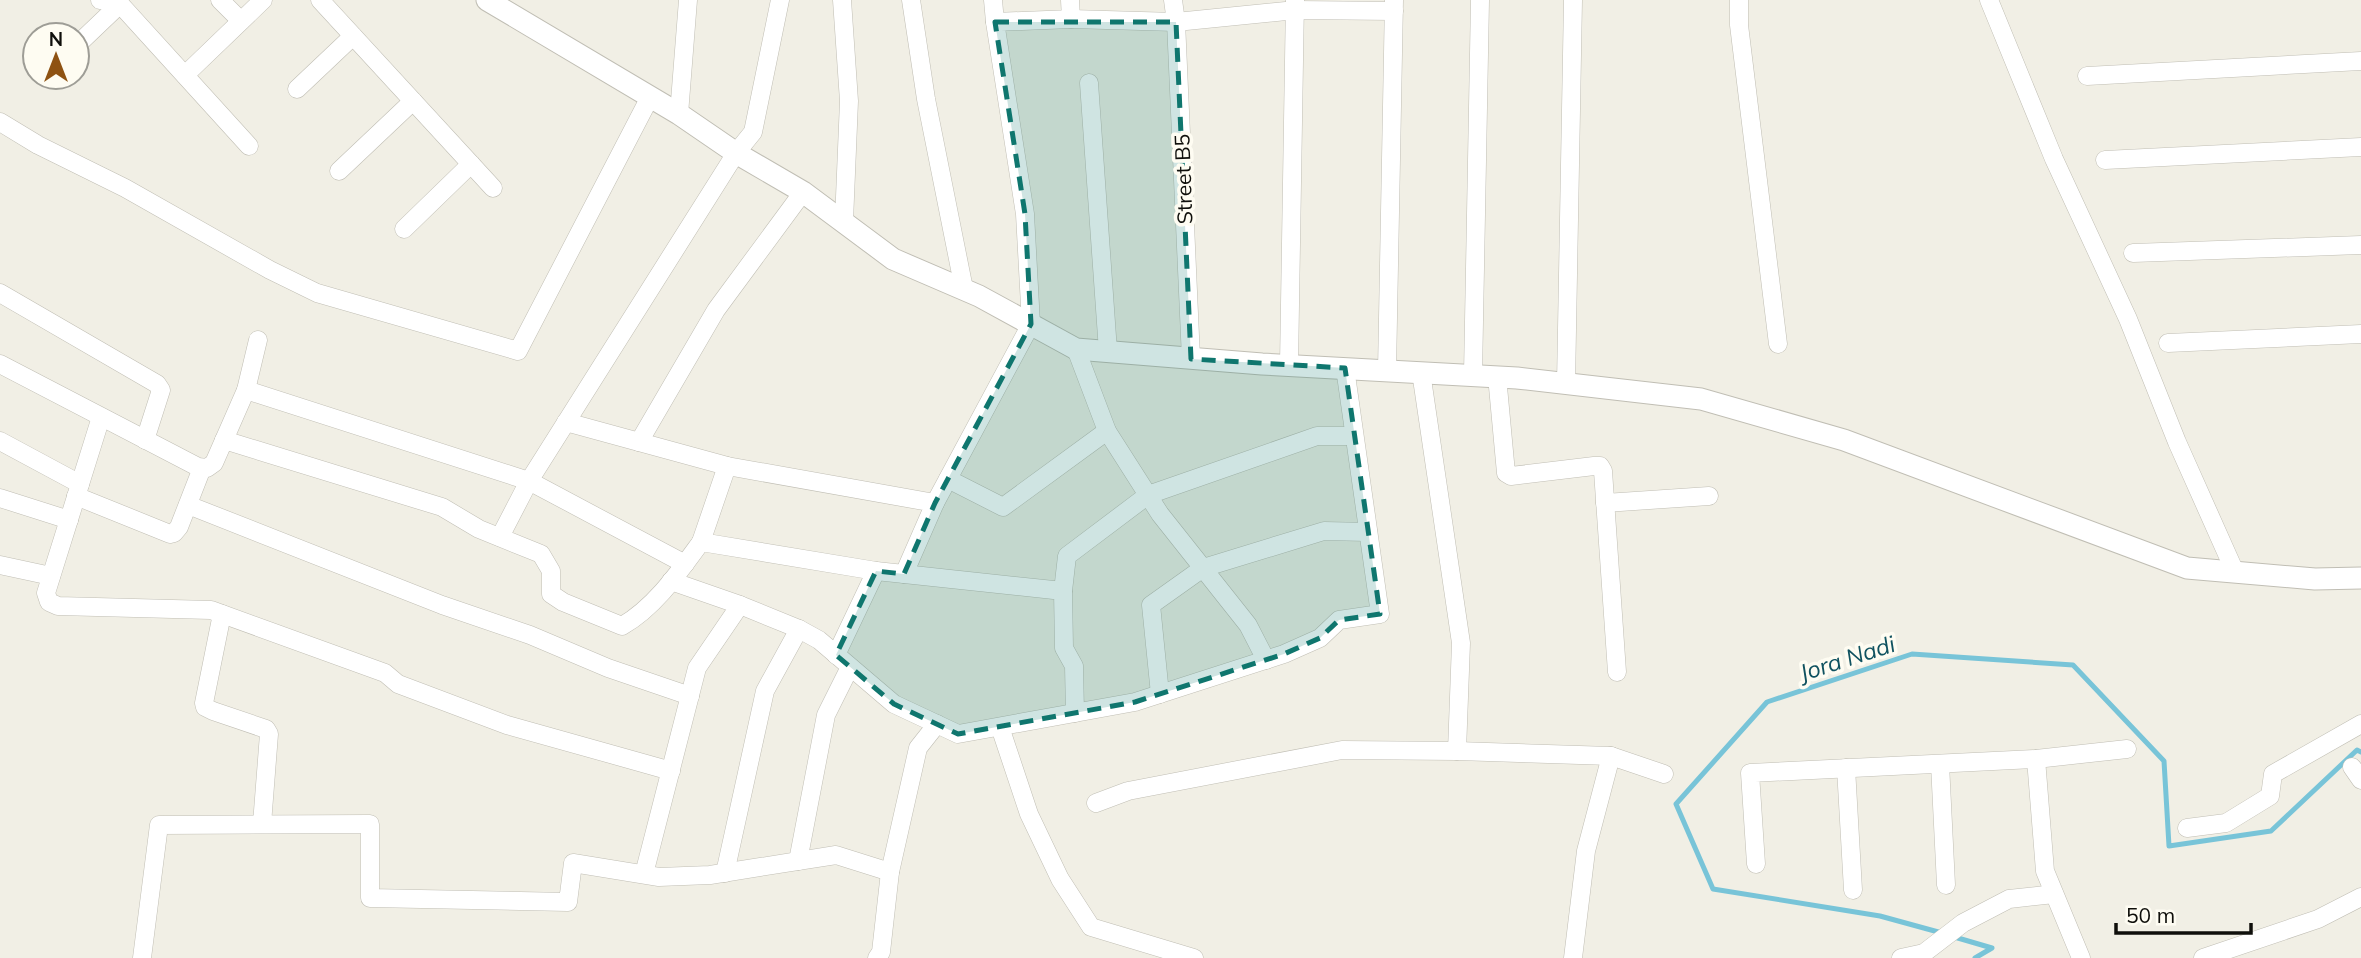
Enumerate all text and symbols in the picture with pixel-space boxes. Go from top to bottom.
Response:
north arrow [21,21,91,91]
text: N [49,27,63,51]
street label: Street B5 [1168,133,1198,225]
water label: Jora Nadi [1794,629,1899,688]
scale bar [2116,892,2251,936]
text: 50 m [2126,902,2175,928]

